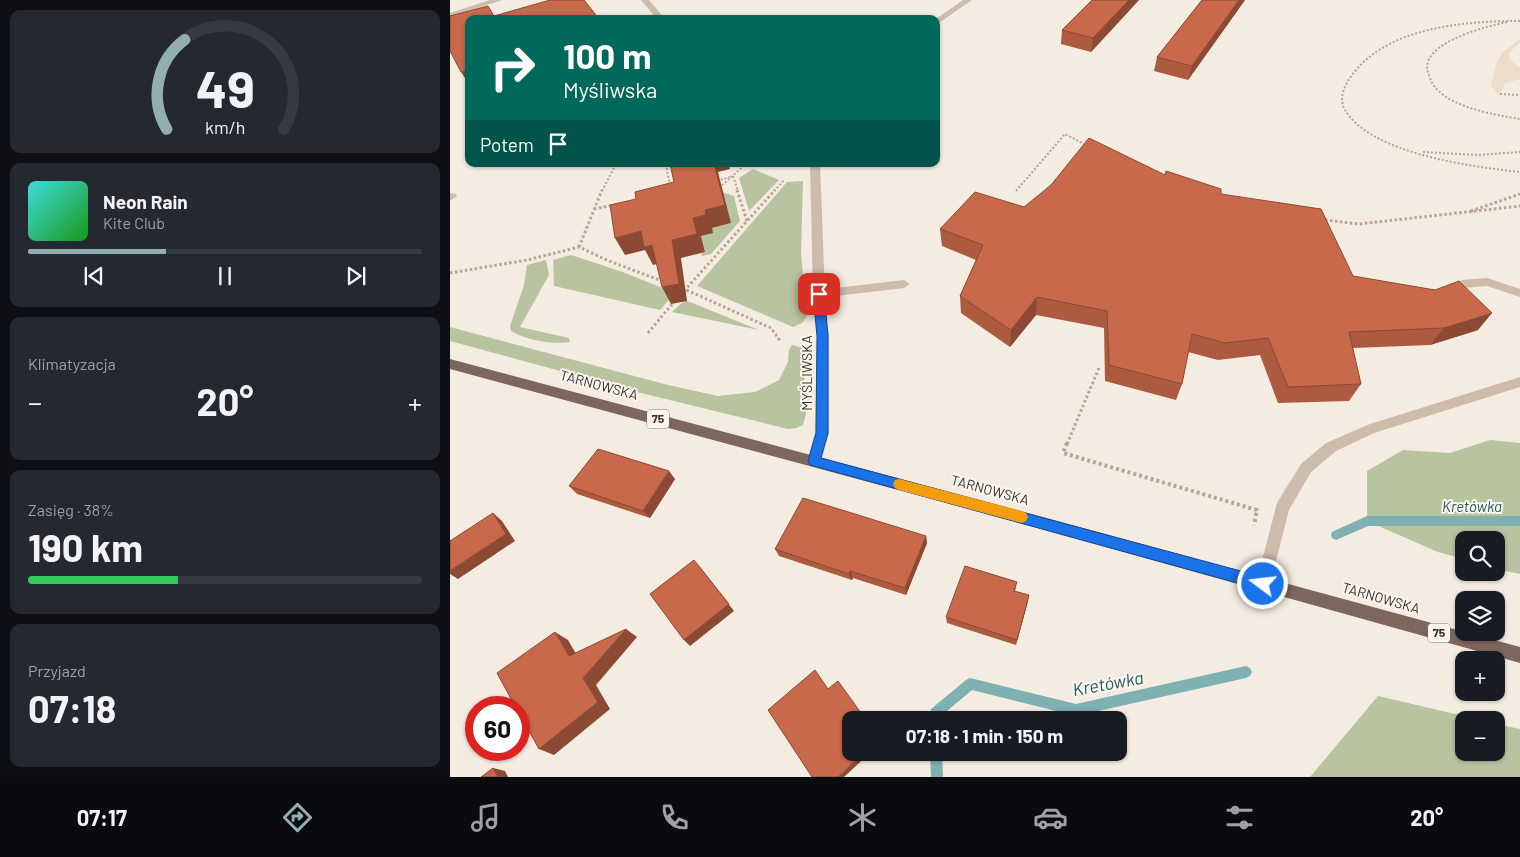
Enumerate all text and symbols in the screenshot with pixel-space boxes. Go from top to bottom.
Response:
text: 100 m [563,34,652,76]
icon: right [480,35,545,100]
text: 49 [195,56,255,118]
text: Myśliwska [563,76,657,102]
text: km/h [205,116,245,138]
icon: arrive [544,130,572,158]
text: Potem [480,133,534,156]
text: Neon Rain [103,190,188,213]
text: Kite Club [103,213,165,232]
icon: previous [80,262,108,290]
icon: pause [211,262,239,290]
icon: next [342,262,370,290]
pin [798,273,840,315]
icon: arrive [805,280,833,308]
street label: MYŚLIWSKA [798,335,815,411]
text: Klimatyzacja [28,354,116,373]
street label: TARNOWSKA [558,366,640,403]
text: 20° [196,378,254,424]
text: − [28,385,42,419]
text: + [408,385,422,419]
road number: 75 [647,409,669,428]
street label: TARNOWSKA [949,471,1031,508]
water label: Kretówka [1442,497,1502,515]
text: Zasięg · 38% [28,500,114,519]
text: 190 km [28,524,143,570]
map controls [1455,531,1505,761]
button: search [1455,531,1505,581]
position arrow [1236,557,1288,609]
street label: TARNOWSKA [1340,578,1422,617]
button: layers [1455,591,1505,641]
road number: 75 [1428,624,1450,642]
button: + [1455,651,1505,701]
text: Przyjazd [28,661,86,680]
water label: Kretówka [1071,666,1145,700]
text: 07:18 [28,685,116,731]
speed limit sign: 60 [465,696,530,761]
button: − [1455,711,1505,761]
text: 07:18 · 1 min · 150 m [906,724,1063,747]
icon: directions [280,800,315,835]
icon: music [468,800,503,835]
icon: phone [657,800,692,835]
icon: climate [845,800,880,835]
icon: car [1033,800,1068,835]
icon: filters [1222,800,1257,835]
text: 07:17 [77,804,127,830]
text: 20° [1410,804,1443,830]

